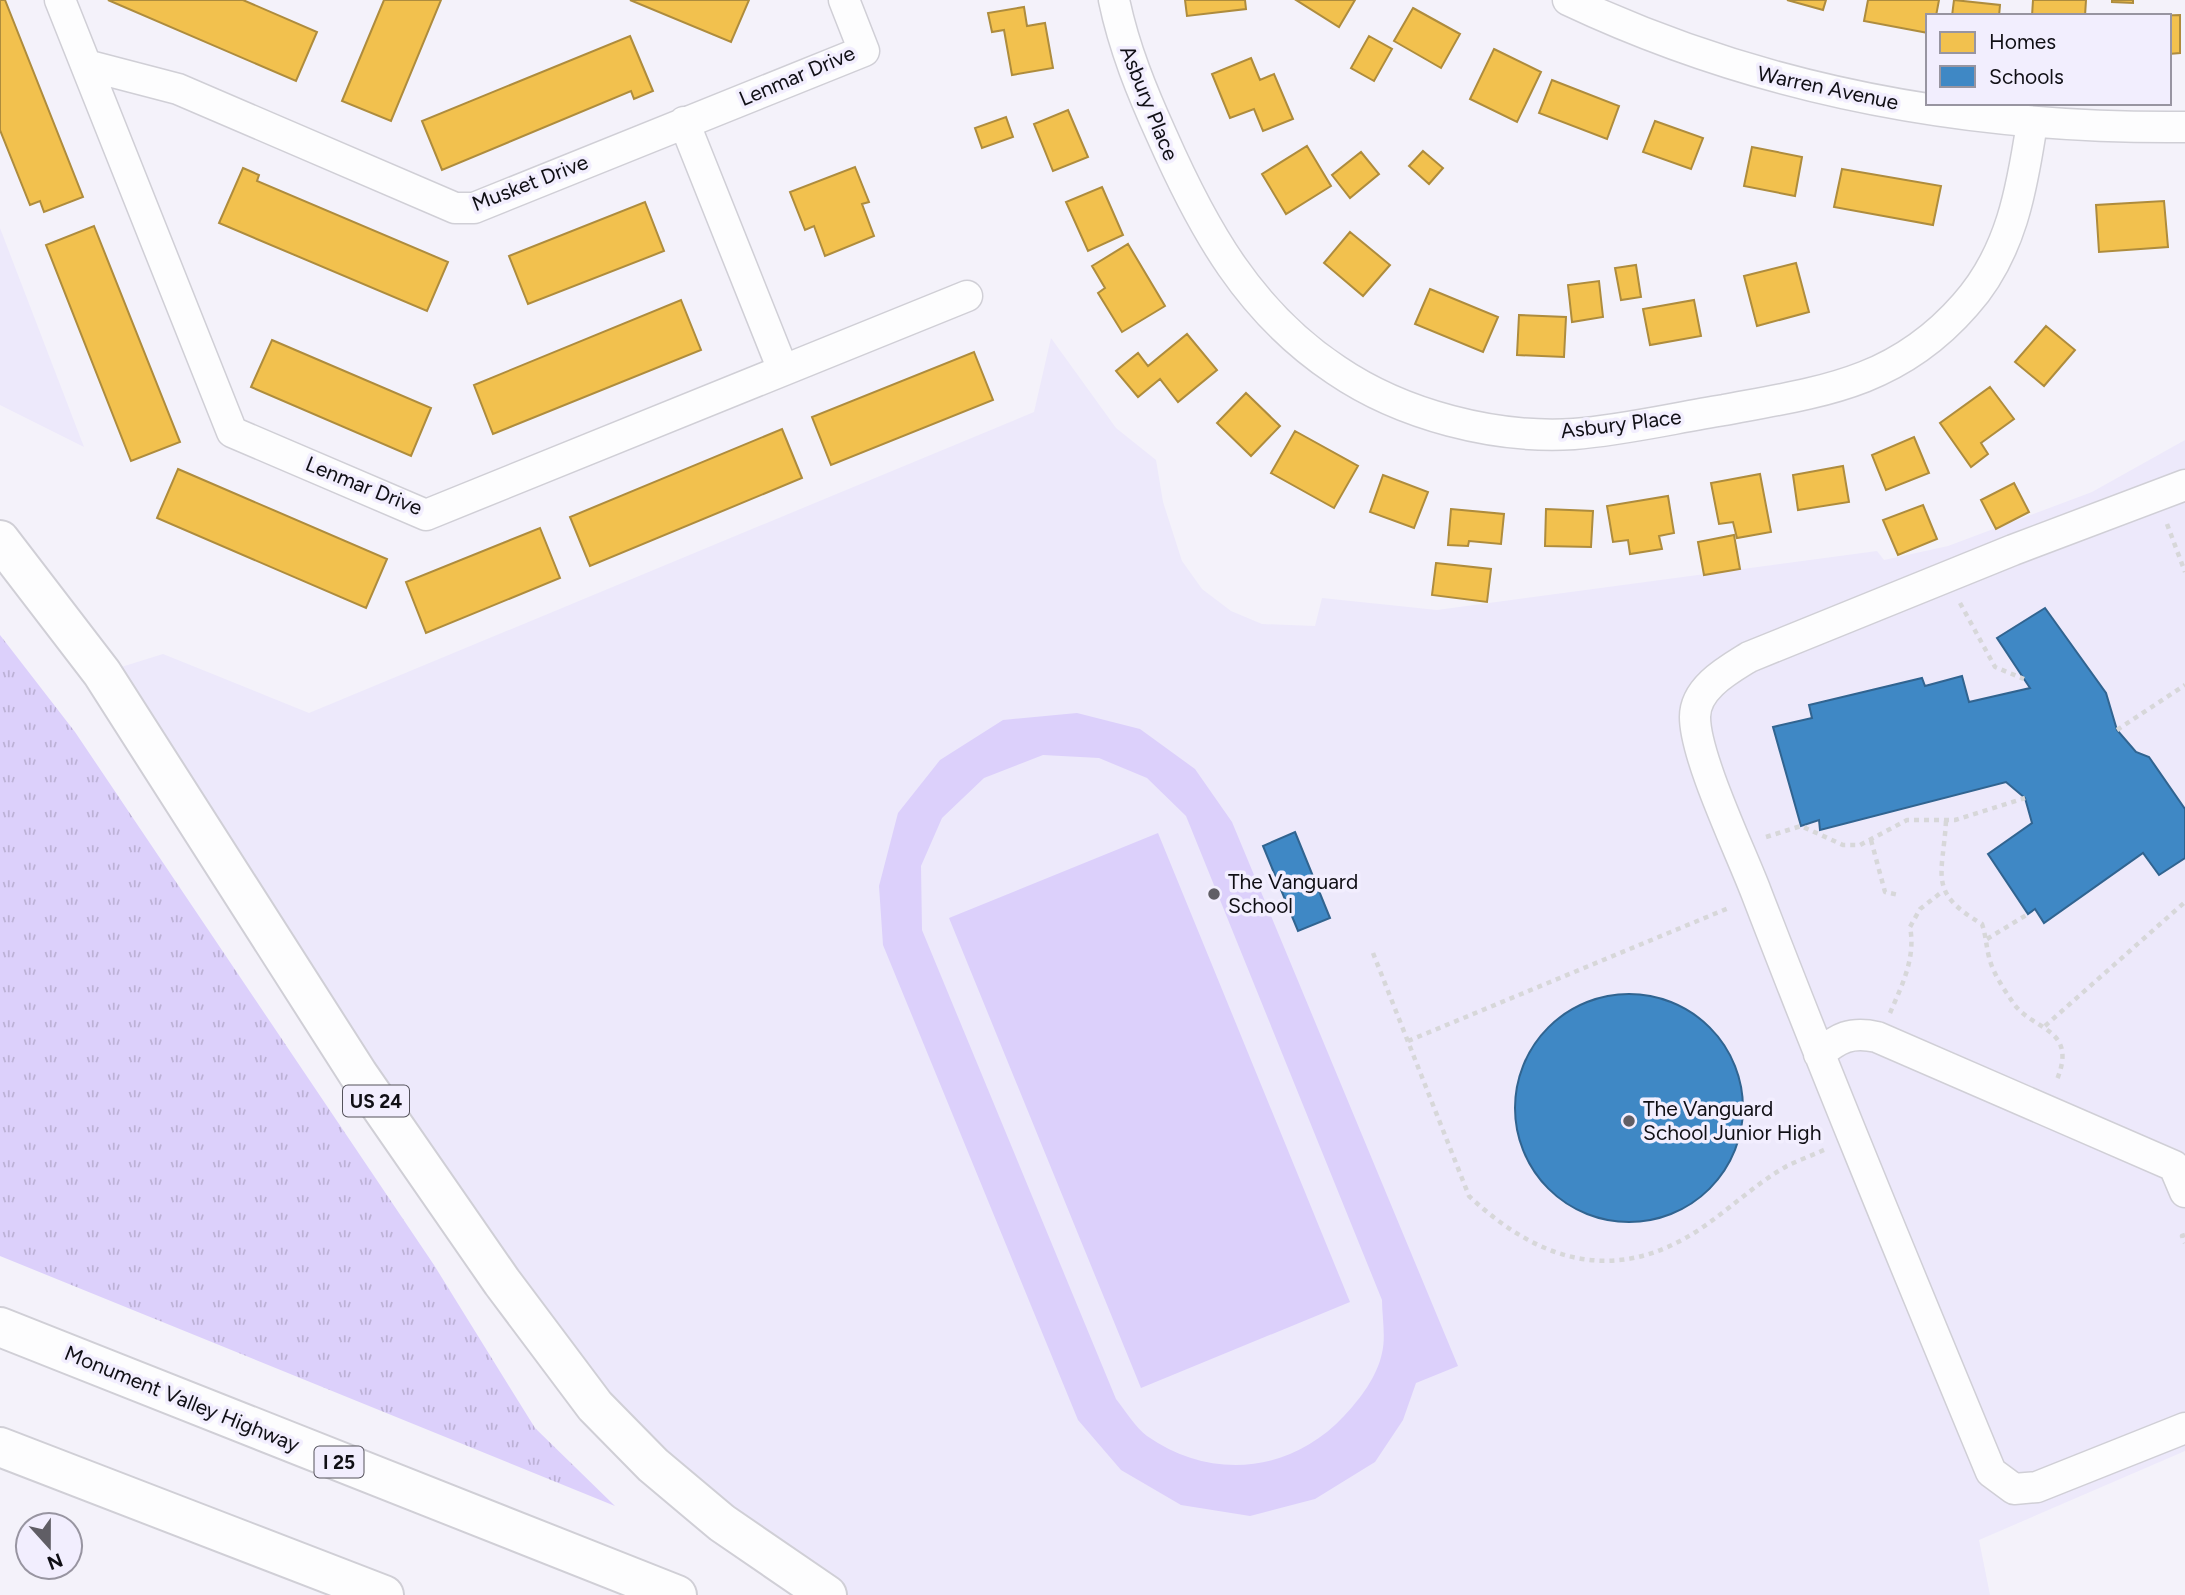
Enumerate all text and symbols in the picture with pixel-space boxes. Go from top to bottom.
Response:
legend [1926,14,2171,105]
text: Homes [1989,29,2056,54]
street label: Lenmar Drive [735,40,859,111]
street label: Asbury Place [1115,42,1184,164]
street label: Warren Avenue [1755,60,1901,115]
text: Schools [1989,64,2064,89]
street label: Musket Drive [468,149,591,216]
street label: Asbury Place [1559,404,1683,443]
street label: Lenmar Drive [302,451,426,520]
place label: The Vanguard School [1228,869,1358,918]
marker: The Vanguard School [1206,886,1222,902]
road number: US 24 [343,1086,409,1116]
place label: The Vanguard School Junior High [1643,1096,1821,1145]
marker: The Vanguard School Junior High [1621,1113,1637,1129]
street label: Monument Valley Highway [61,1340,303,1457]
road number: I 25 [314,1446,364,1478]
north arrow [14,1511,84,1581]
text: N [44,1548,66,1575]

